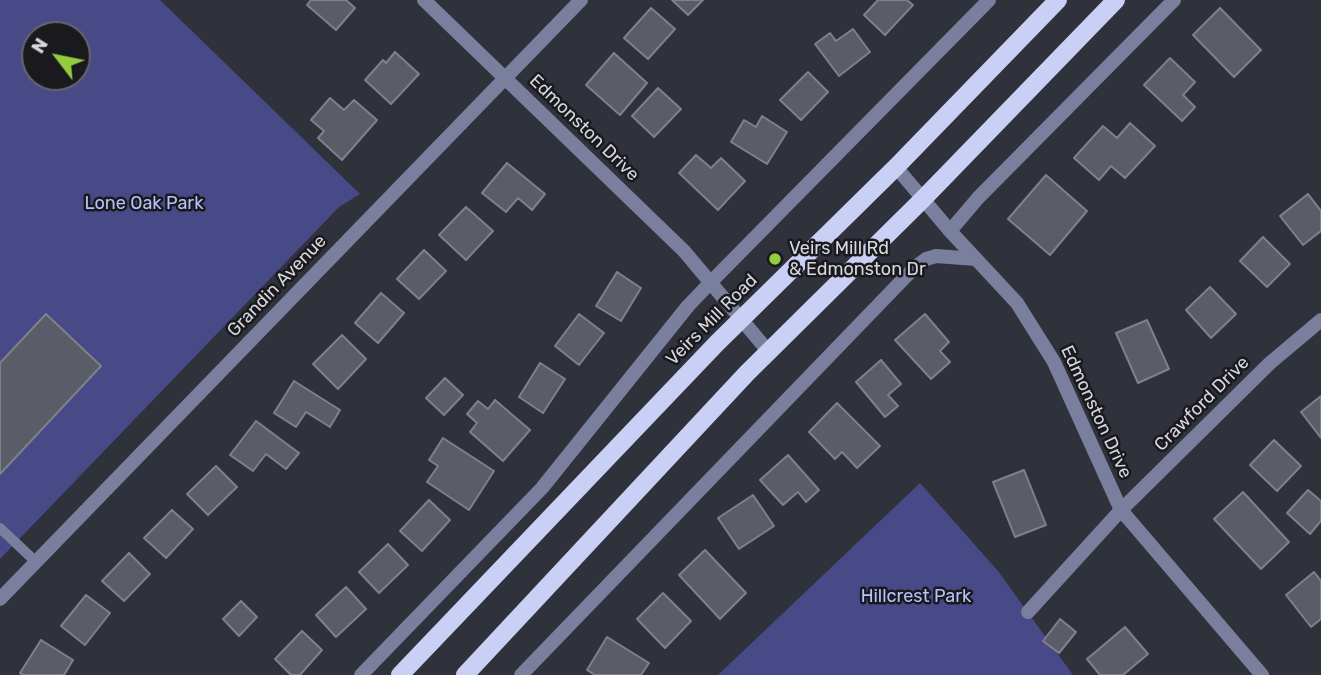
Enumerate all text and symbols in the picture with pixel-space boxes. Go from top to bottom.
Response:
north arrow [21,21,91,91]
text: N [26,34,53,58]
street label: Edmonston Drive [525,70,643,186]
park label: Lone Oak Park [85,193,203,215]
street label: Grandin Avenue [223,231,331,341]
place label: Veirs Mill Rd & Edmonston Dr [789,238,926,280]
marker: Veirs Mill Rd & Edmonston Dr [767,251,783,267]
street label: Veirs Mill Road [662,270,762,370]
street label: Edmonston Drive [1056,342,1136,482]
street label: Crawford Drive [1150,352,1254,456]
park label: Hillcrest Park [861,586,971,608]

